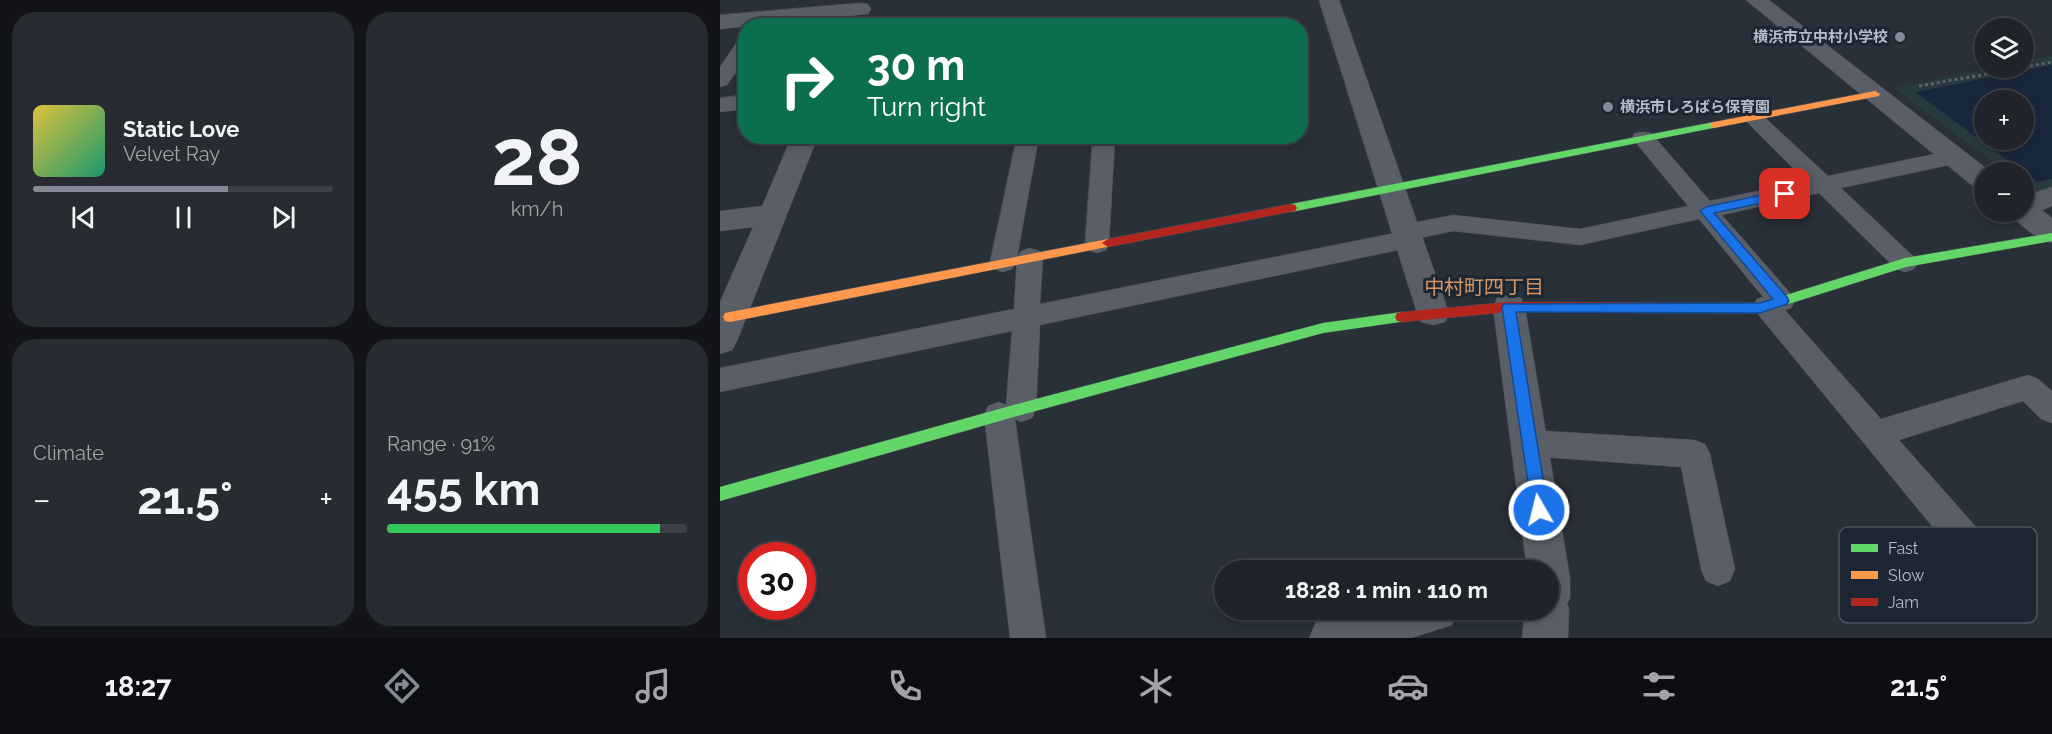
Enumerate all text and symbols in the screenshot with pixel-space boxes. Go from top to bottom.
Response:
map controls [1974,18,2034,222]
button: layers [1974,18,2034,78]
place label: 横浜市立中村小学校 [1753,28,1888,46]
marker: 横浜市立中村小学校 [1893,30,1907,44]
text: 30 m [867,41,965,90]
icon: right [768,42,846,120]
button: + [1974,90,2034,150]
text: Turn right [867,91,986,122]
place label: 横浜市しろばら保育園 [1620,98,1770,116]
marker: 横浜市しろばら保育園 [1601,100,1615,114]
text: 28 [491,112,583,203]
text: Static Love [123,116,240,142]
text: Velvet Ray [123,142,220,166]
button: − [1974,162,2034,222]
pin [1759,168,1810,219]
icon: arrive [1768,177,1801,210]
text: km/h [511,197,563,221]
icon: previous [67,201,100,234]
icon: pause [167,201,200,234]
icon: next [267,201,300,234]
district label: 中村町四丁目 [1424,275,1544,299]
text: Range · 91% [387,432,495,456]
text: Climate [33,441,104,465]
text: 455 km [387,463,540,516]
text: 21.5° [137,472,233,525]
position arrow [1507,478,1571,542]
text: − [33,480,51,519]
text: + [319,480,333,519]
legend [1839,527,2037,623]
text: Fast [1888,539,1919,558]
speed limit sign: 30 [738,542,816,620]
text: Slow [1888,566,1924,585]
text: 18:28 · 1 min · 110 m [1285,577,1488,603]
text: Jam [1888,593,1919,612]
icon: directions [381,665,423,707]
icon: music [632,665,674,707]
icon: phone [884,665,926,707]
icon: climate [1135,665,1177,707]
icon: car [1387,665,1429,707]
icon: filters [1638,665,1680,707]
text: 18:27 [105,671,171,702]
text: 21.5° [1890,671,1947,702]

